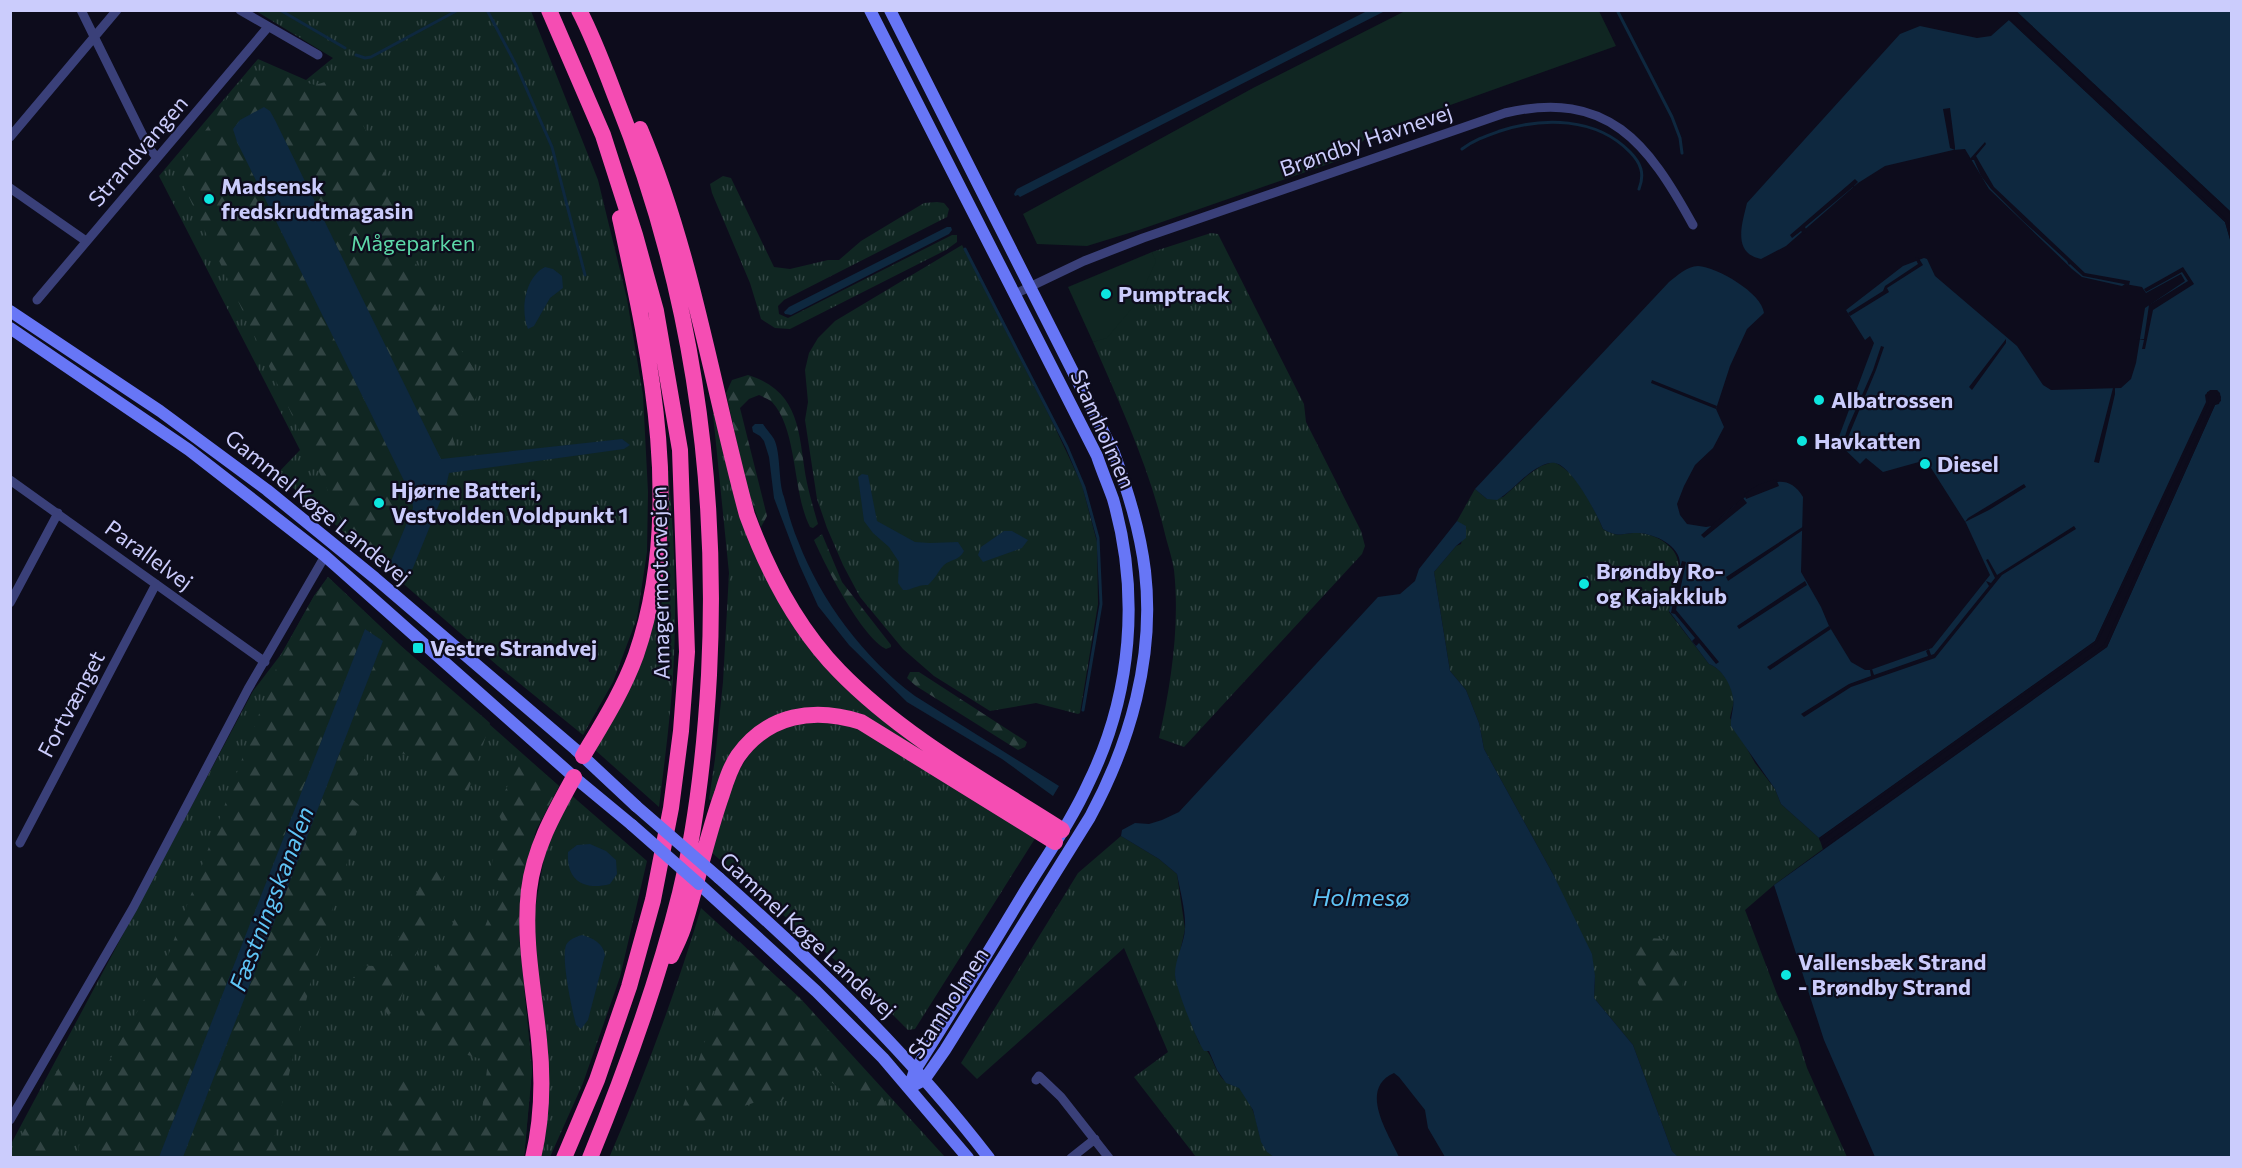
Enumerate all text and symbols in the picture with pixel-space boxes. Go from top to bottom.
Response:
street label: Strandvangen [82,90,193,212]
street label: Brøndby Havnevej [1276,97,1456,182]
place label: Madsensk fredskrudtmagasin [221,172,413,224]
marker: Madsensk fredskrudtmagasin [202,192,216,206]
park label: Mågeparken [351,229,475,256]
place label: Pumptrack [1118,280,1230,307]
marker: Pumptrack [1099,287,1113,301]
street label: Stamholmen [1065,365,1142,492]
place label: Albatrossen [1831,386,1953,413]
marker: Albatrossen [1812,393,1826,407]
street label: Gammel Køge Landevej [220,423,417,590]
place label: Havkatten [1814,427,1921,454]
marker: Havkatten [1795,434,1809,448]
place label: Diesel [1937,450,1999,477]
marker: Diesel [1918,457,1932,471]
place label: Hjørne Batteri, Vestvolden Voldpunkt 1 [391,476,629,528]
street label: Amagermotorvejen [644,486,675,680]
marker: Hjørne Batteri, Vestvolden Voldpunkt 1 [372,496,386,510]
street label: Parallelvej [100,514,198,595]
place label: Brøndby Ro- og Kajakklub [1596,557,1727,609]
marker: Brøndby Ro- og Kajakklub [1577,577,1591,591]
place label: Vestre Strandvej [430,634,597,661]
marker: Vestre Strandvej [411,641,425,655]
street label: Fortvænget [31,646,110,762]
water label: Fæstningskanalen [222,802,319,995]
street label: Gammel Køge Landevej [715,846,902,1023]
water label: Holmesø [1312,882,1410,911]
street label: Stamholmen [902,942,994,1063]
place label: Vallensbæk Strand - Brøndby Strand [1798,948,1986,1000]
marker: Vallensbæk Strand - Brøndby Strand [1779,968,1793,982]

